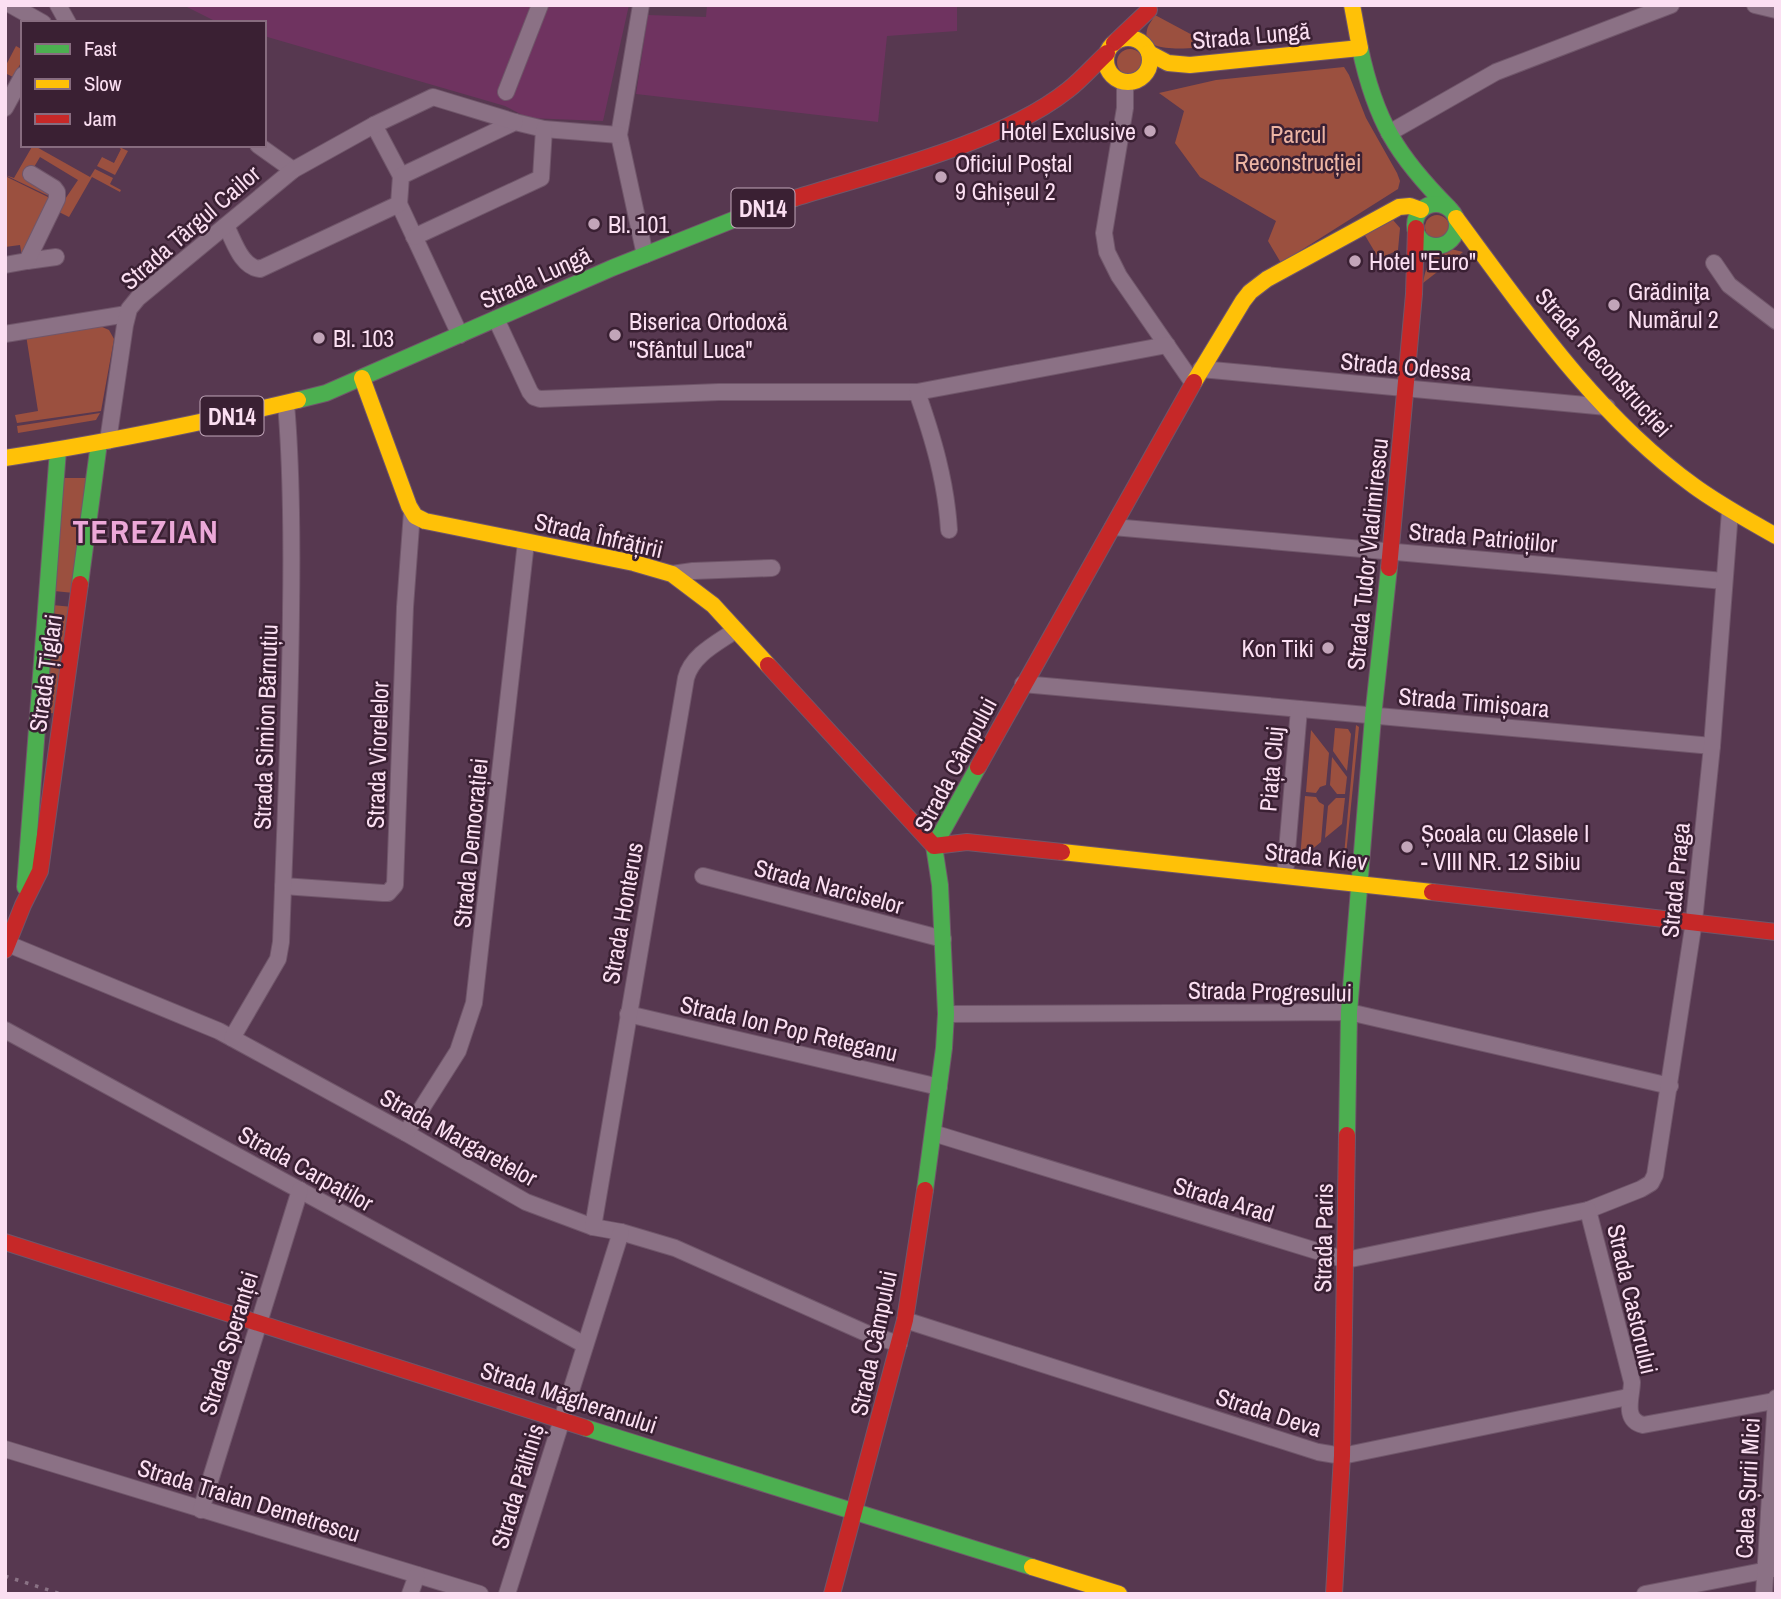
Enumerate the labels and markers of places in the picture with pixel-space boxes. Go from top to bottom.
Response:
place label: Hotel Exclusive [1000,115,1136,147]
marker: Hotel Exclusive [1142,123,1158,139]
place label: Oficiul Poștal 9 Ghișeul 2 [955,147,1072,207]
marker: Oficiul Poștal 9 Ghișeul 2 [933,169,949,185]
place label: Bl. 101 [608,208,669,240]
marker: Bl. 101 [586,216,602,232]
place label: Hotel "Euro" [1369,245,1476,277]
marker: Hotel "Euro" [1347,253,1363,269]
place label: Grădiniţa Numărul 2 [1628,275,1719,335]
marker: Grădiniţa Numărul 2 [1606,297,1622,313]
place label: Biserica Ortodoxă "Sfântul Luca" [629,305,788,365]
place label: Bl. 103 [333,322,394,354]
marker: Biserica Ortodoxă "Sfântul Luca" [607,327,623,343]
marker: Bl. 103 [311,330,327,346]
place label: Kon Tiki [1241,632,1314,664]
marker: Kon Tiki [1320,640,1336,656]
place label: Școala cu Clasele I - VIII NR. 12 Sibiu [1421,817,1589,877]
marker: Școala cu Clasele I - VIII NR. 12 Sibiu [1399,839,1415,855]

